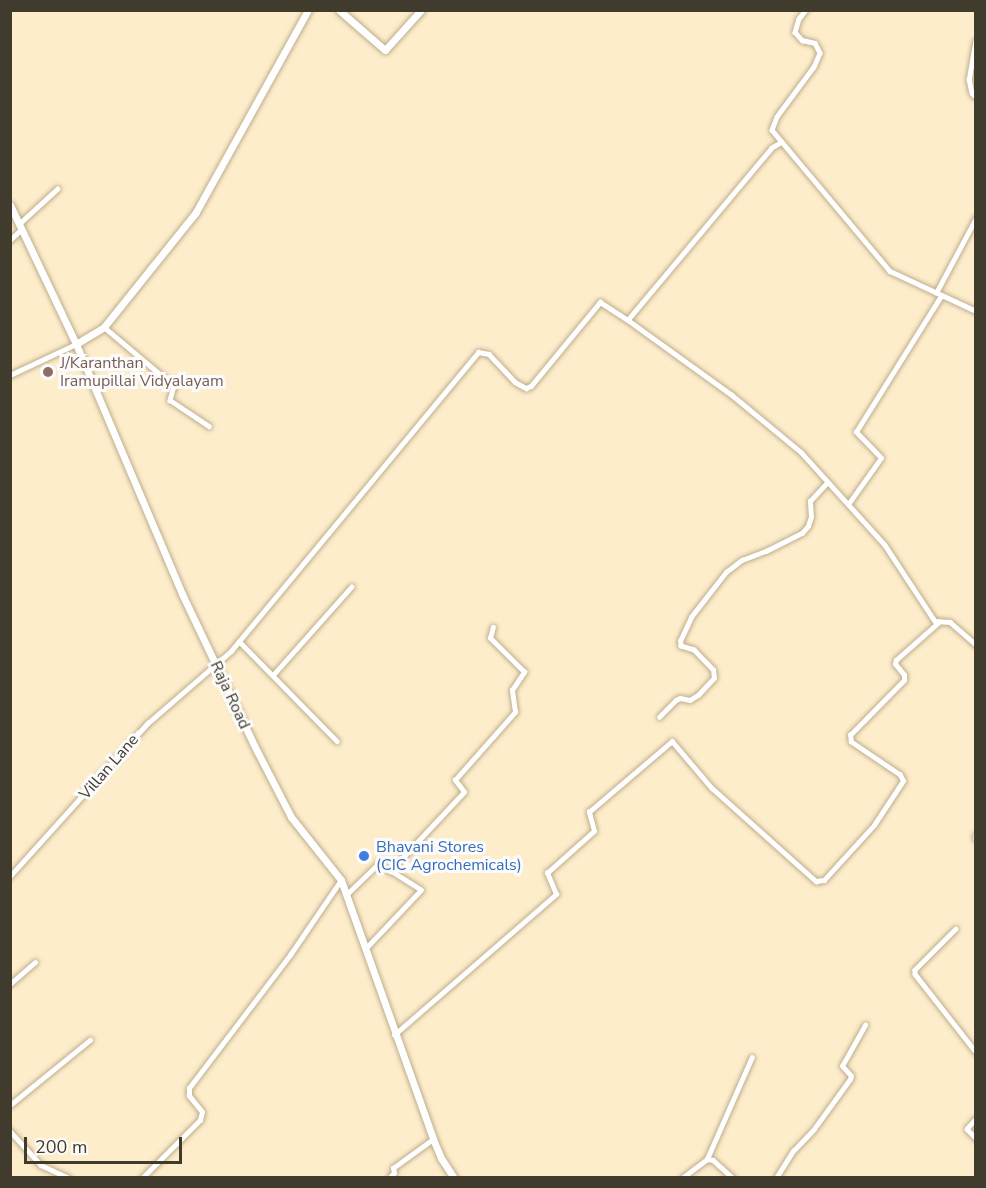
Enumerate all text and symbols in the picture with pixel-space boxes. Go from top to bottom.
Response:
place label: J/Karanthan Iramupillai Vidyalayam [60,353,224,391]
marker: J/Karanthan Iramupillai Vidyalayam [41,365,55,379]
street label: Raja Road [206,658,254,732]
street label: Villan Lane [75,730,143,804]
place label: Bhavani Stores (CIC Agrochemicals) [376,837,522,875]
marker: Bhavani Stores (CIC Agrochemicals) [357,849,371,863]
scale bar [27,1125,184,1163]
text: 200 m [35,1135,87,1159]

